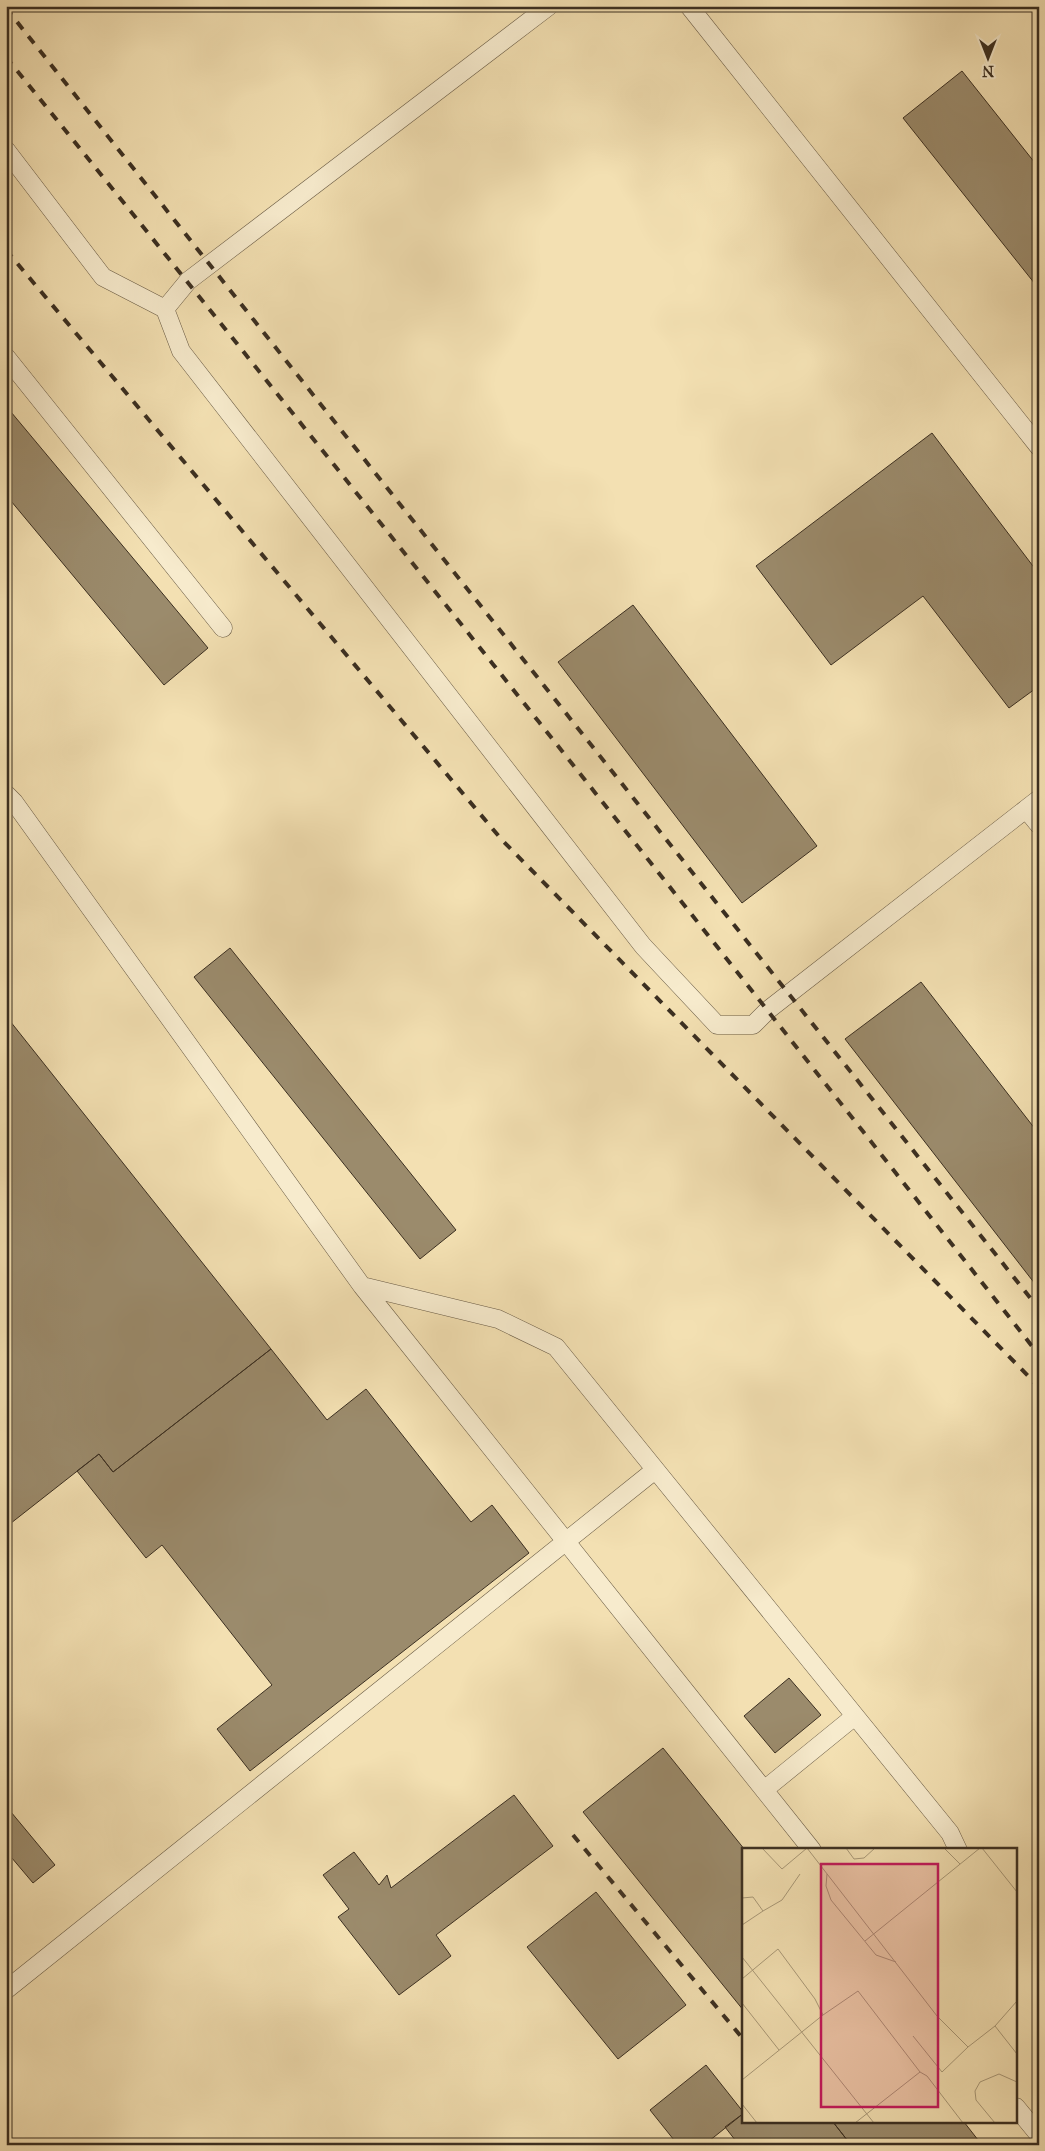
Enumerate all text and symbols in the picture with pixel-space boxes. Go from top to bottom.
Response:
north arrow [962,32,1012,82]
text: N [982,62,994,79]
inset map [742,1848,1018,2124]

